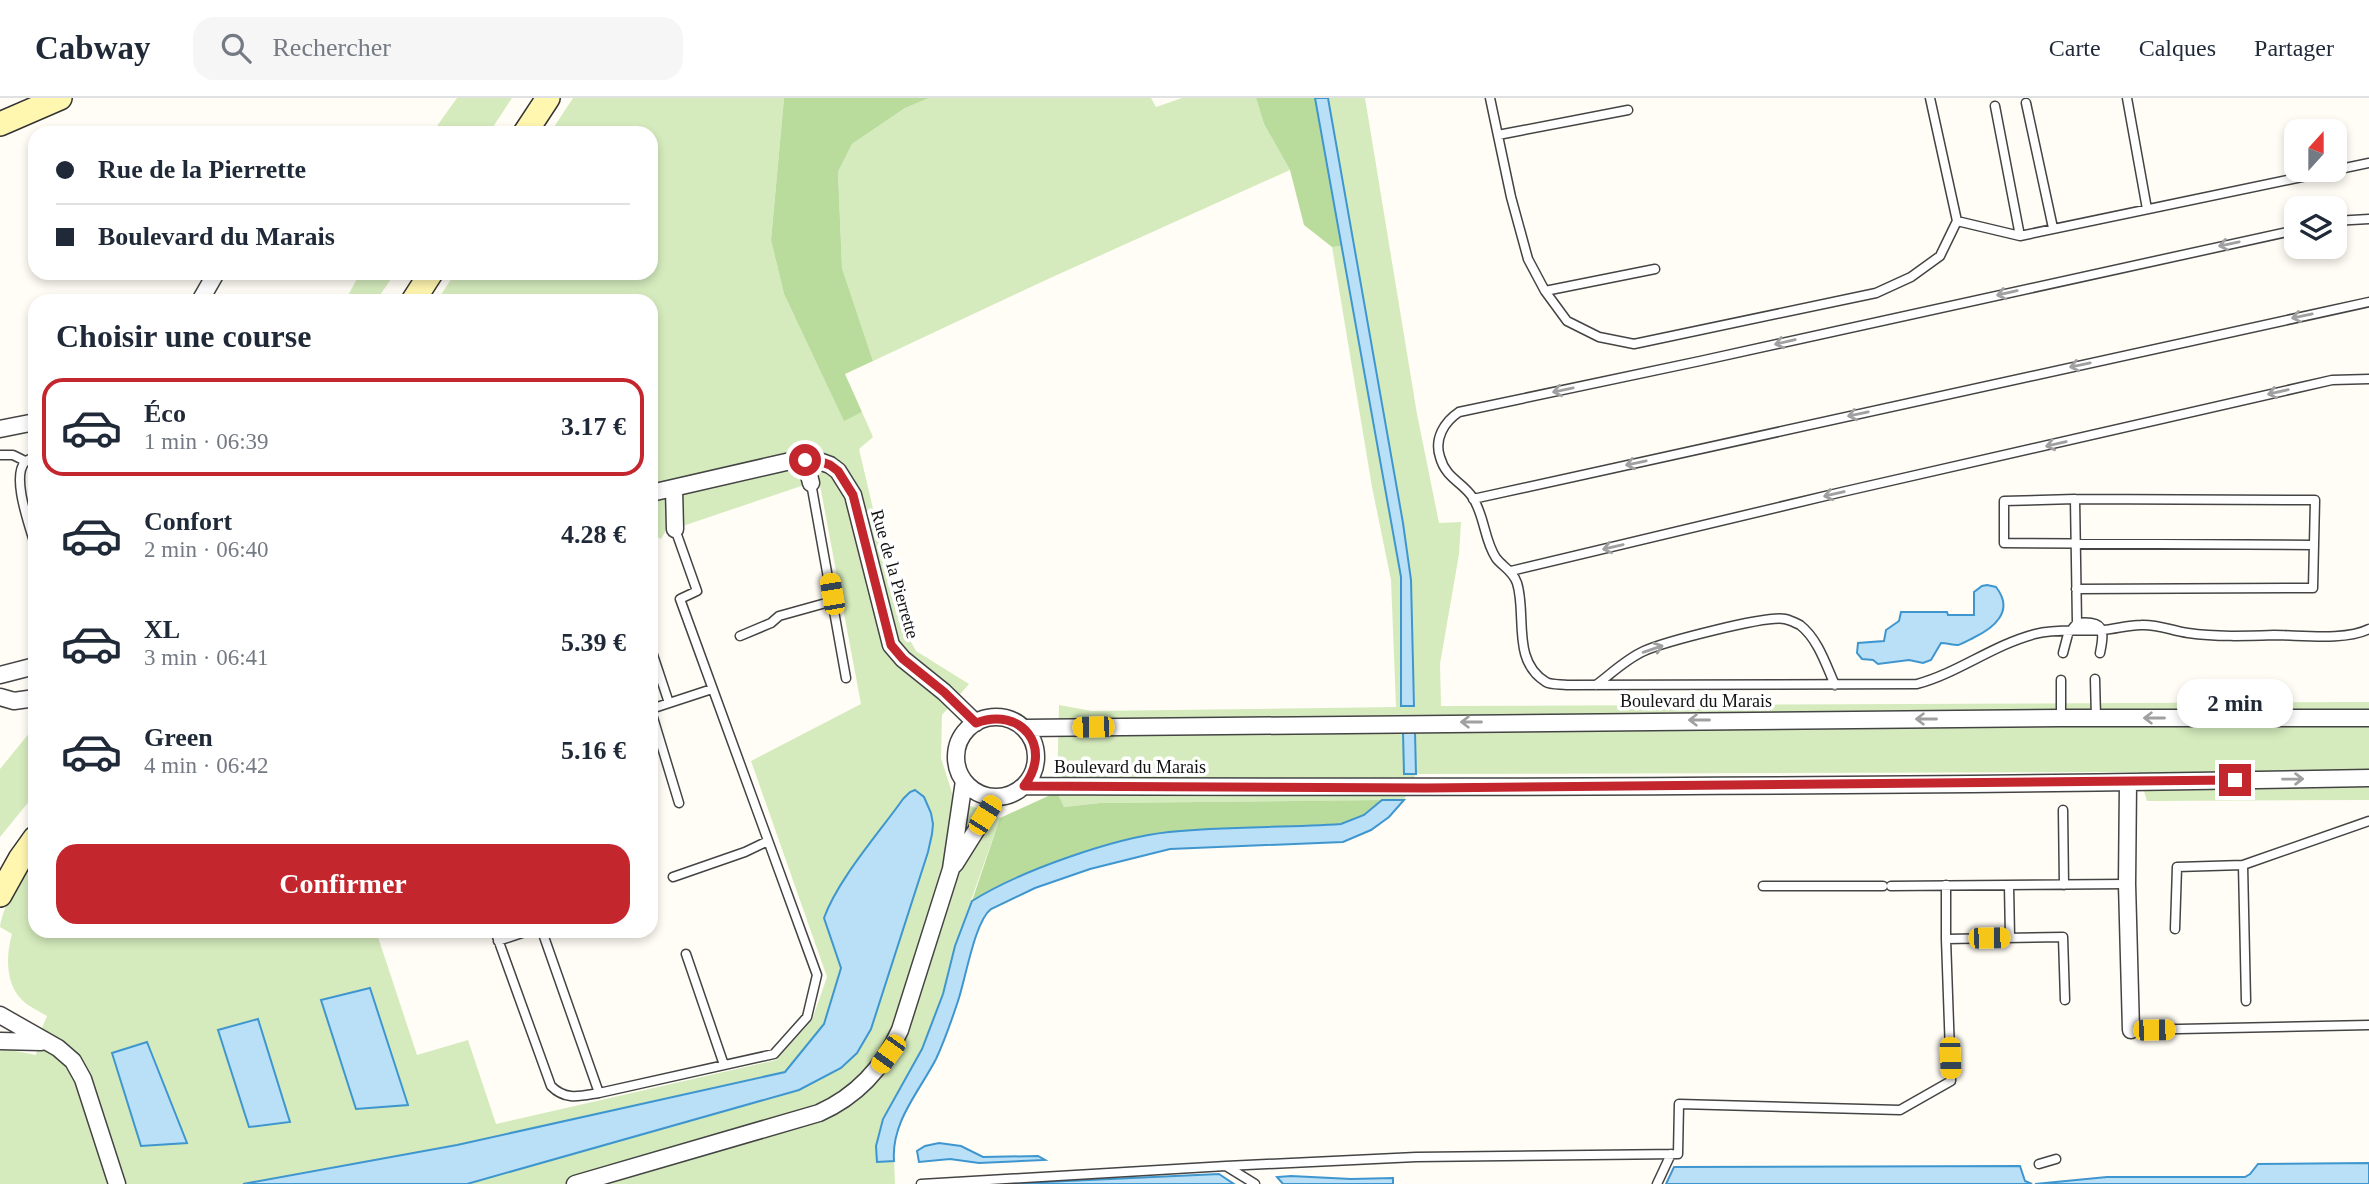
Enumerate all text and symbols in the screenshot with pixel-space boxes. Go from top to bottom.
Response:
search box [193,17,683,80]
icon: search [217,29,255,67]
text: Cabway [35,30,151,66]
text: Rechercher [273,33,391,62]
text: Carte [2049,35,2101,61]
text: Calques [2139,35,2216,61]
text: Partager [2254,35,2334,61]
north arrow [2284,119,2347,182]
map controls [2284,119,2347,259]
text: Rue de la Pierrette [98,155,306,184]
button: layers [2284,196,2347,259]
text: Boulevard du Marais [98,222,335,251]
one-way arrow [2218,238,2241,252]
one-way arrow [1996,286,2019,300]
one-way arrow [2291,310,2314,324]
text: Choisir une course [56,318,311,354]
one-way arrow [1774,336,1797,350]
one-way arrow [2069,359,2092,373]
one-way arrow [1552,384,1575,398]
one-way arrow [2267,386,2290,400]
icon: car [60,396,123,459]
text: Éco [144,399,186,428]
one-way arrow [1847,408,1870,422]
text: 3.17 € [561,412,626,441]
text: 1 min · 06:39 [144,429,269,454]
one-way arrow [2045,437,2068,451]
route start [789,444,821,476]
one-way arrow [1625,457,1648,471]
one-way arrow [1823,488,1846,501]
icon: car [60,504,123,567]
text: Confort [144,507,232,536]
street label: Rue de la Pierrette [867,507,923,641]
text: 4.28 € [561,520,626,549]
text: 2 min · 06:40 [144,537,269,562]
one-way arrow [1602,541,1625,554]
car [819,571,846,617]
icon: car [60,612,123,675]
text: XL [144,615,180,644]
text: 5.39 € [561,628,626,657]
one-way arrow [1641,642,1663,654]
text: 3 min · 06:41 [144,645,269,670]
callout: 2 min [2177,678,2293,728]
street label: Boulevard du Marais [1620,691,1772,711]
text: 2 min [2207,691,2263,716]
one-way arrow [2143,711,2166,725]
one-way arrow [1915,712,1938,726]
one-way arrow [1688,714,1711,727]
one-way arrow [1460,715,1483,729]
car [1072,716,1115,738]
icon: car [60,720,123,783]
text: Green [144,723,213,752]
text: 5.16 € [561,736,626,765]
text: 4 min · 06:42 [144,753,269,778]
street label: Boulevard du Marais [1054,757,1206,777]
route end [2219,764,2251,796]
one-way arrow [2281,773,2304,786]
car [965,792,1006,838]
button: Confirmer [56,844,630,924]
car [1968,927,2011,949]
car [2133,1019,2176,1041]
car [868,1031,909,1077]
car [1939,1037,1962,1079]

